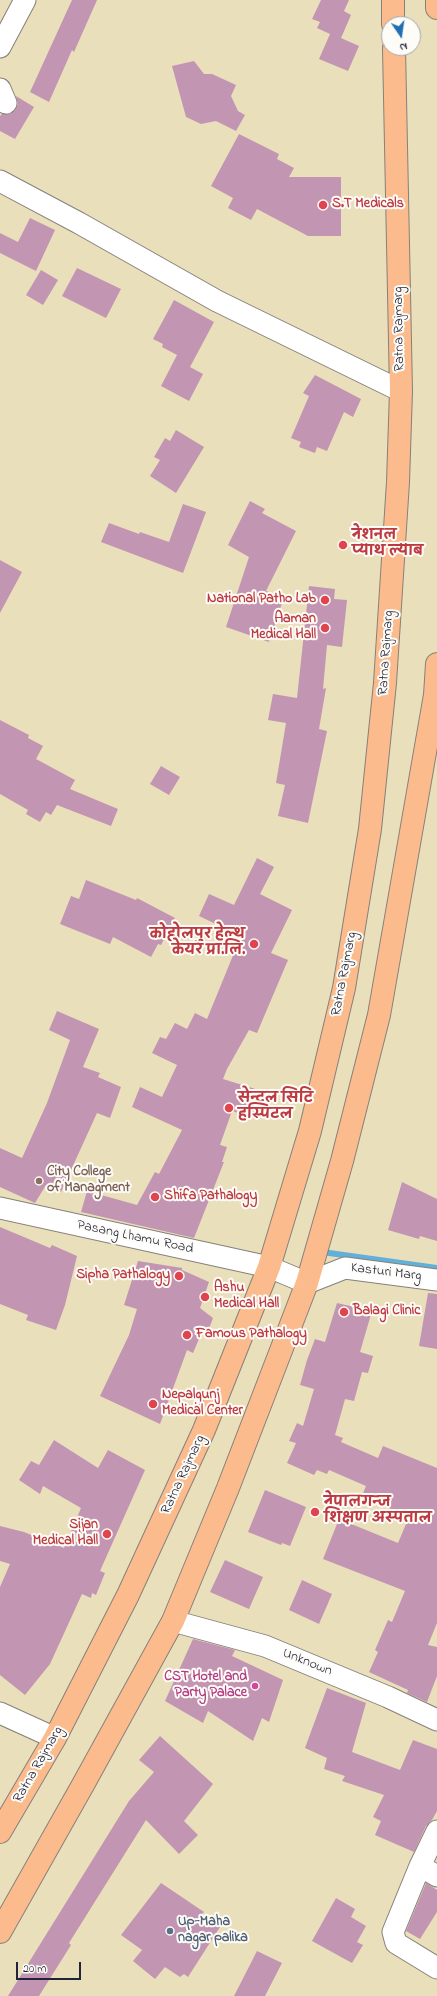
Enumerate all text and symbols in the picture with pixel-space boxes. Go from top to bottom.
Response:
north arrow [381,16,421,56]
text: N [398,38,409,55]
place label: S.T Medicals [332,197,404,213]
marker: S.T Medicals [317,199,329,211]
street label: Ratna Rajmarg [391,286,409,372]
place label: नेशनल प्याथ ल्याब [352,529,423,562]
marker: नेशनल प्याथ ल्याब [337,539,349,551]
place label: National Patho Lab [207,592,316,608]
marker: National Patho Lab [319,594,331,606]
street label: Ratna Rajmarg [376,610,398,696]
place label: Aaman Medical Hall [251,612,316,644]
marker: Aaman Medical Hall [319,622,331,634]
place label: काेहाेलपुर हेल्थ केयर प्रा.लि. [150,928,245,960]
street label: Ratna Rajmarg [329,931,361,1017]
marker: काेहाेलपुर हेल्थ केयर प्रा.लि. [248,938,260,950]
place label: सेन्टल सिटि हस्पिटल [238,1092,313,1124]
marker: सेन्टल सिटि हस्पिटल [223,1102,235,1114]
place label: City College of Managment [47,1165,130,1198]
marker: City College of Managment [34,1176,44,1186]
place label: Shifa Pathalogy [164,1189,257,1205]
marker: Shifa Pathalogy [149,1191,161,1203]
street label: Pasang Lhamu Road [75,1217,195,1259]
street label: Kasturi Marg [350,1260,422,1286]
place label: Sipha Pathalogy [76,1268,170,1284]
marker: Sipha Pathalogy [173,1270,185,1282]
place label: Ashu Medical Hall [214,1281,279,1314]
marker: Ashu Medical Hall [199,1291,211,1303]
place label: Balagi Clinic [353,1304,420,1320]
marker: Balagi Clinic [338,1306,350,1318]
place label: Famous Pathalogy [196,1327,307,1343]
marker: Famous Pathalogy [181,1329,193,1341]
place label: Nepalgunj Medical Center [162,1388,243,1420]
marker: Nepalgunj Medical Center [147,1398,159,1410]
street label: Ratna Rajmarg [158,1433,210,1517]
place label: नेपालगन्ज शिक्षण अस्पताल [324,1496,431,1528]
marker: नेपालगन्ज शिक्षण अस्पताल [309,1506,321,1518]
place label: Sijan Medical Hall [33,1518,98,1550]
marker: Sijan Medical Hall [101,1528,113,1540]
street label: Unknown [280,1645,334,1681]
place label: CST Hotel and Party Palace [164,1670,247,1702]
marker: CST Hotel and Party Palace [250,1681,260,1691]
street label: Ratna Rajmarg [10,1724,68,1806]
place label: Up-Maha nagar palika [178,1915,248,1948]
marker: Up-Maha nagar palika [165,1926,175,1936]
scale bar [18,1954,83,1980]
text: 20 m [23,1960,46,1978]

